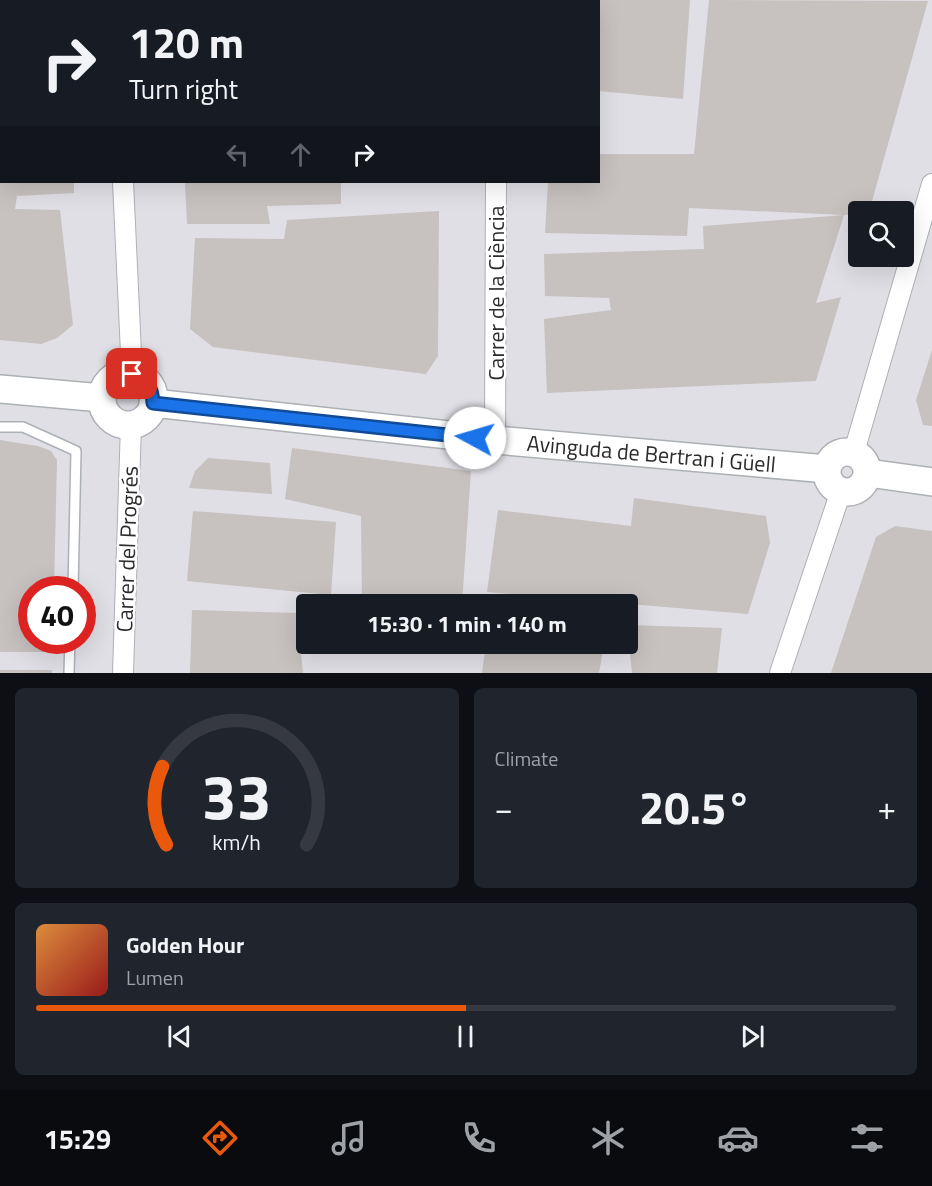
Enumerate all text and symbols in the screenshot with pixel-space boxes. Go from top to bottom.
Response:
text: 120 m [129,10,244,74]
icon: right [30,24,108,102]
text: Turn right [129,68,238,109]
icon: left [221,138,254,171]
icon: ahead [284,138,317,171]
icon: right [347,138,380,171]
map controls [848,201,914,267]
button: search [848,201,914,267]
street label: Carrer de la Ciència [479,205,513,381]
pin [106,348,157,399]
icon: arrive [115,357,148,390]
position arrow [443,406,507,470]
street label: Avinguda de Bertran i Güell [526,426,777,481]
street label: Carrer del Progrés [107,465,147,633]
speed limit sign: 40 [18,576,96,654]
text: 15:30 · 1 min · 140 m [367,607,567,641]
text: Climate [495,743,558,774]
text: 33 [202,748,272,843]
text: 20.5° [639,773,751,841]
text: − [495,783,513,833]
text: + [878,783,896,833]
text: km/h [212,826,261,858]
text: Golden Hour [126,928,244,962]
text: Lumen [126,962,184,993]
icon: previous [163,1020,196,1053]
icon: pause [449,1020,482,1053]
icon: next [736,1020,769,1053]
icon: directions [199,1117,241,1159]
icon: music [328,1117,370,1159]
icon: phone [458,1117,500,1159]
icon: climate [587,1117,629,1159]
icon: car [717,1117,759,1159]
icon: filters [846,1117,888,1159]
text: 15:29 [44,1118,111,1159]

